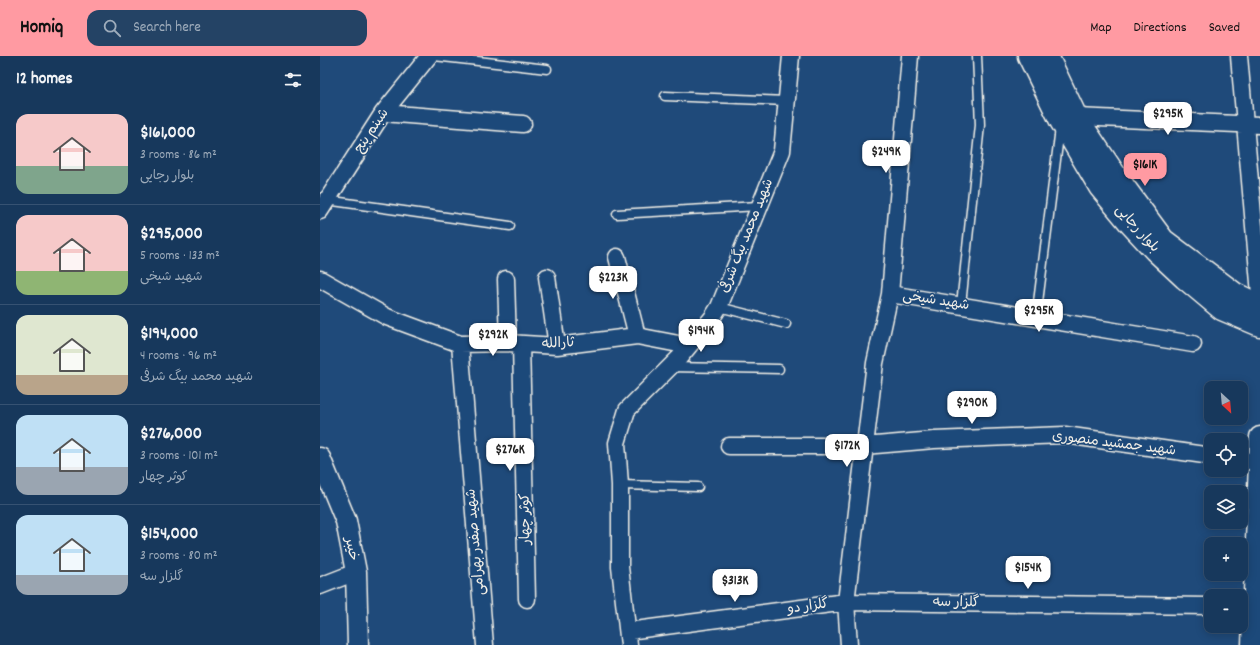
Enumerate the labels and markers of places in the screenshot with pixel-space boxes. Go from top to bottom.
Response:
pin: $295K [1140,102,1196,136]
pin: $249K [858,140,914,174]
pin: $161K [1117,153,1173,187]
pin: $223K [585,266,641,300]
pin: $295K [1011,299,1067,333]
pin: $194K [673,319,729,353]
pin: $292K [465,323,521,357]
pin: $290K [944,391,1000,425]
pin: $172K [819,434,875,468]
pin: $276K [482,438,538,472]
pin: $154K [1000,556,1056,590]
pin: $313K [707,569,763,603]

